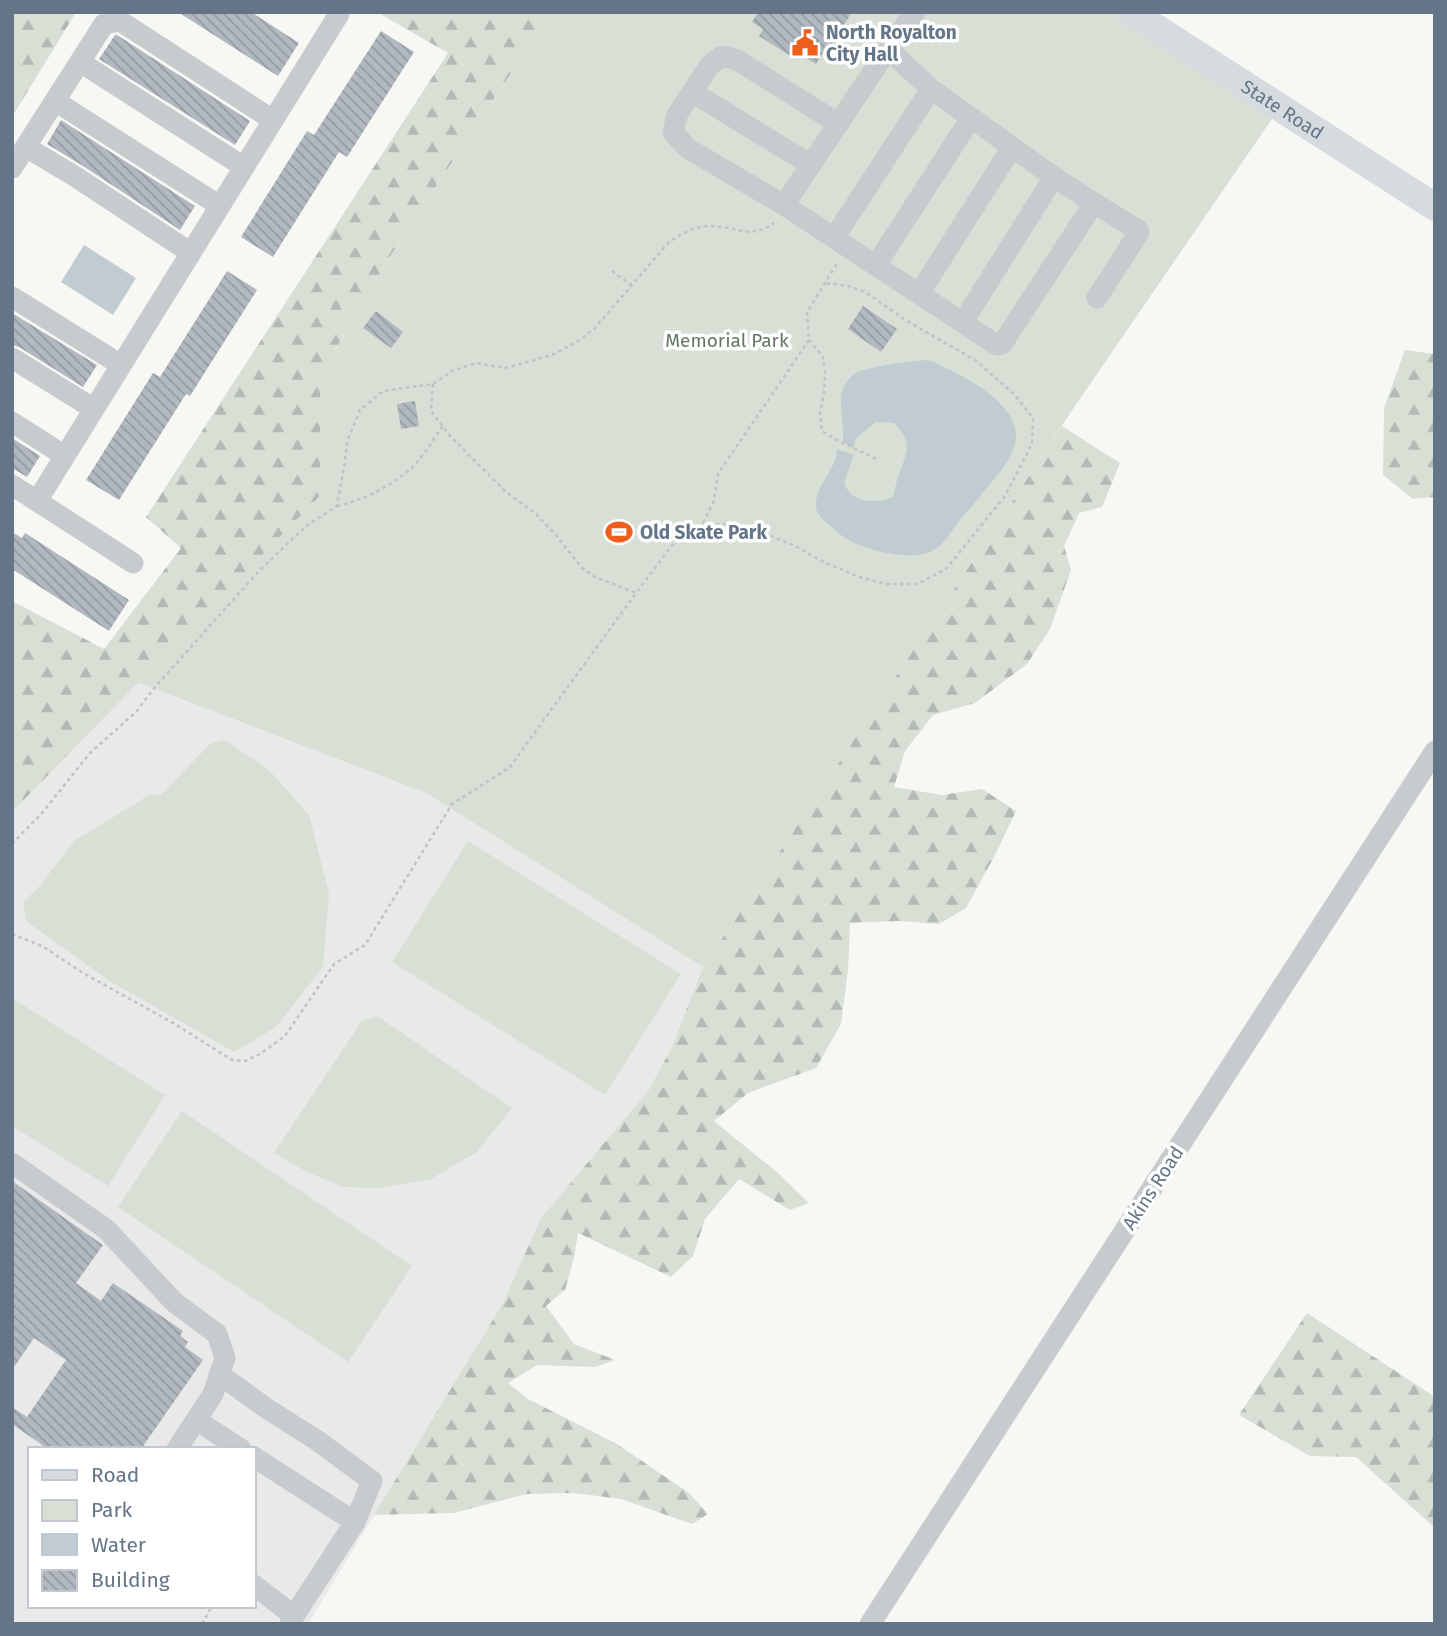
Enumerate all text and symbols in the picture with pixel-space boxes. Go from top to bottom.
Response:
place label: North Royalton City Hall [826,21,957,66]
public building icon: North Royalton City Hall [790,28,820,58]
street label: State Road [1237,74,1328,144]
park label: Memorial Park [665,329,789,352]
sports icon: Old Skate Park [604,517,634,547]
place label: Old Skate Park [640,521,767,544]
street label: Akins Road [1118,1142,1188,1234]
legend [28,1447,256,1608]
text: Road [91,1462,139,1488]
text: Park [91,1497,133,1523]
text: Water [91,1532,146,1558]
text: Building [91,1567,170,1593]

